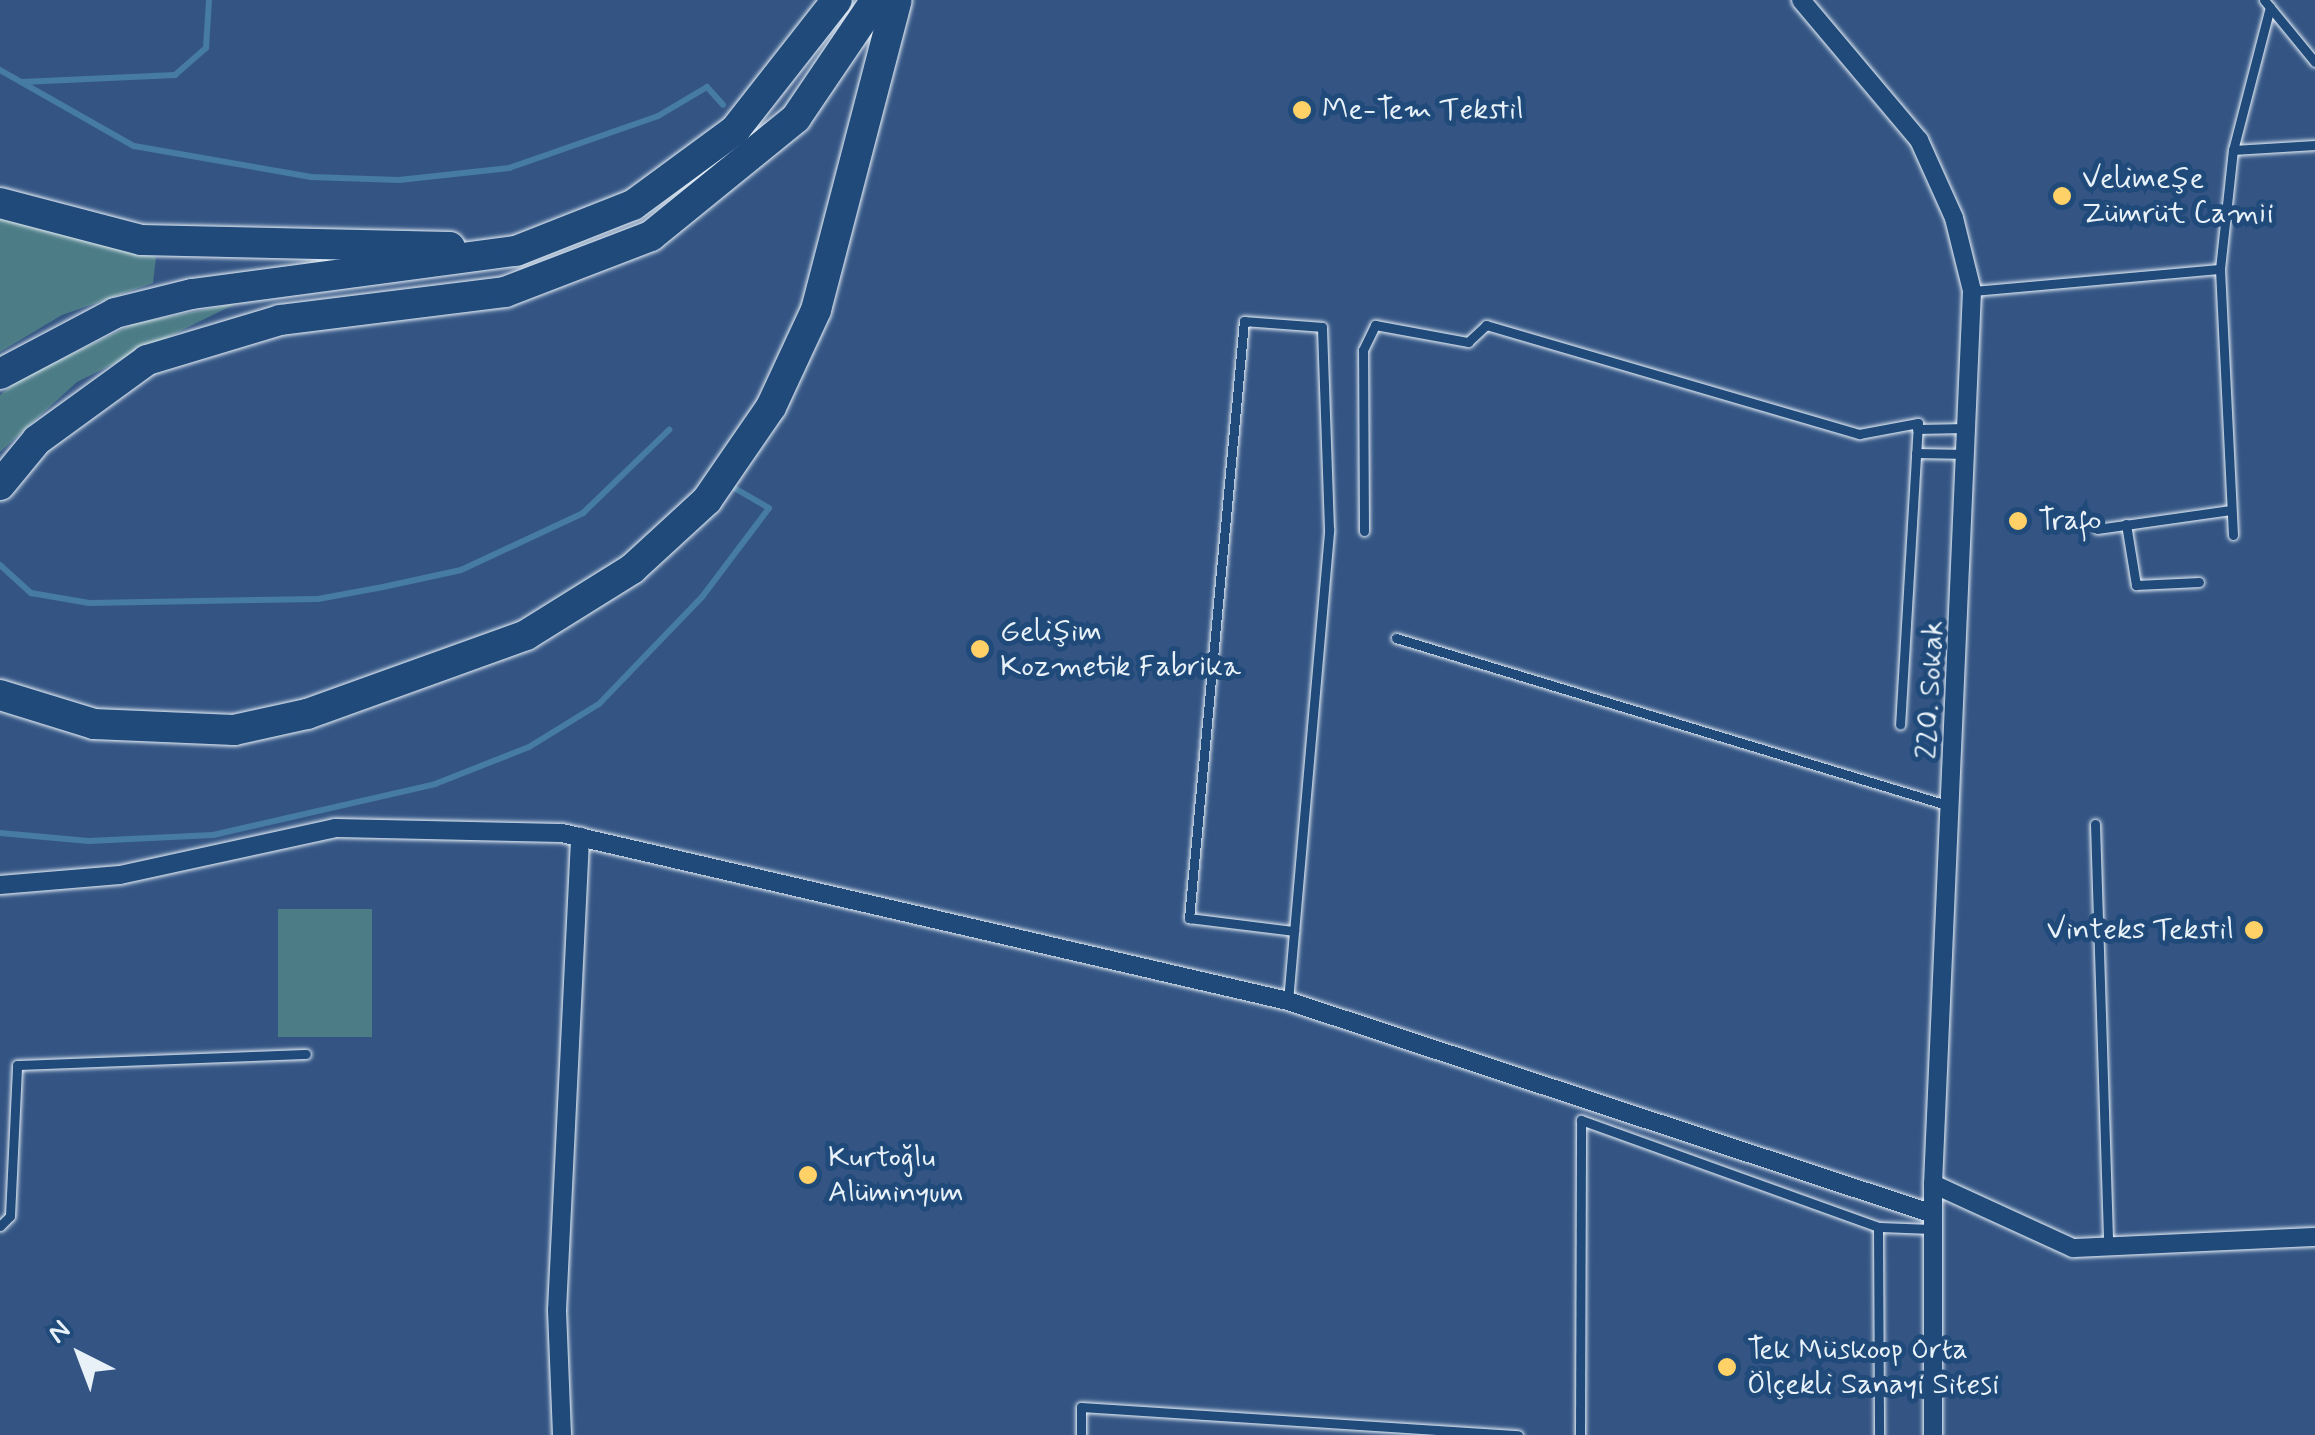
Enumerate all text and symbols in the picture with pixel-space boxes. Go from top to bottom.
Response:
place label: Me-Tem Tekstil [1322,92,1519,128]
marker: Me-Tem Tekstil [1291,99,1313,121]
place label: Velimeşe Zümrüt Camii [2082,161,2273,232]
marker: Velimeşe Zümrüt Camii [2051,185,2073,207]
place label: Trafo [2038,503,2102,539]
marker: Trafo [2007,510,2029,532]
place label: Gelişim Kozmetik Fabrika [1000,614,1241,684]
street label: 220. Sokak [1909,620,1953,760]
marker: Gelişim Kozmetik Fabrika [969,638,991,660]
place label: Vinteks Tekstil [2048,912,2234,948]
marker: Vinteks Tekstil [2243,919,2265,941]
place label: Kurtoğlu Alüminyum [828,1140,964,1210]
marker: Kurtoğlu Alüminyum [797,1164,819,1186]
north arrow [30,1305,130,1405]
text: N [40,1312,79,1352]
place label: Tek Müskoop Orta Ölçekli Sanayi Sitesi [1747,1332,1999,1402]
marker: Tek Müskoop Orta Ölçekli Sanayi Sitesi [1716,1356,1738,1378]

